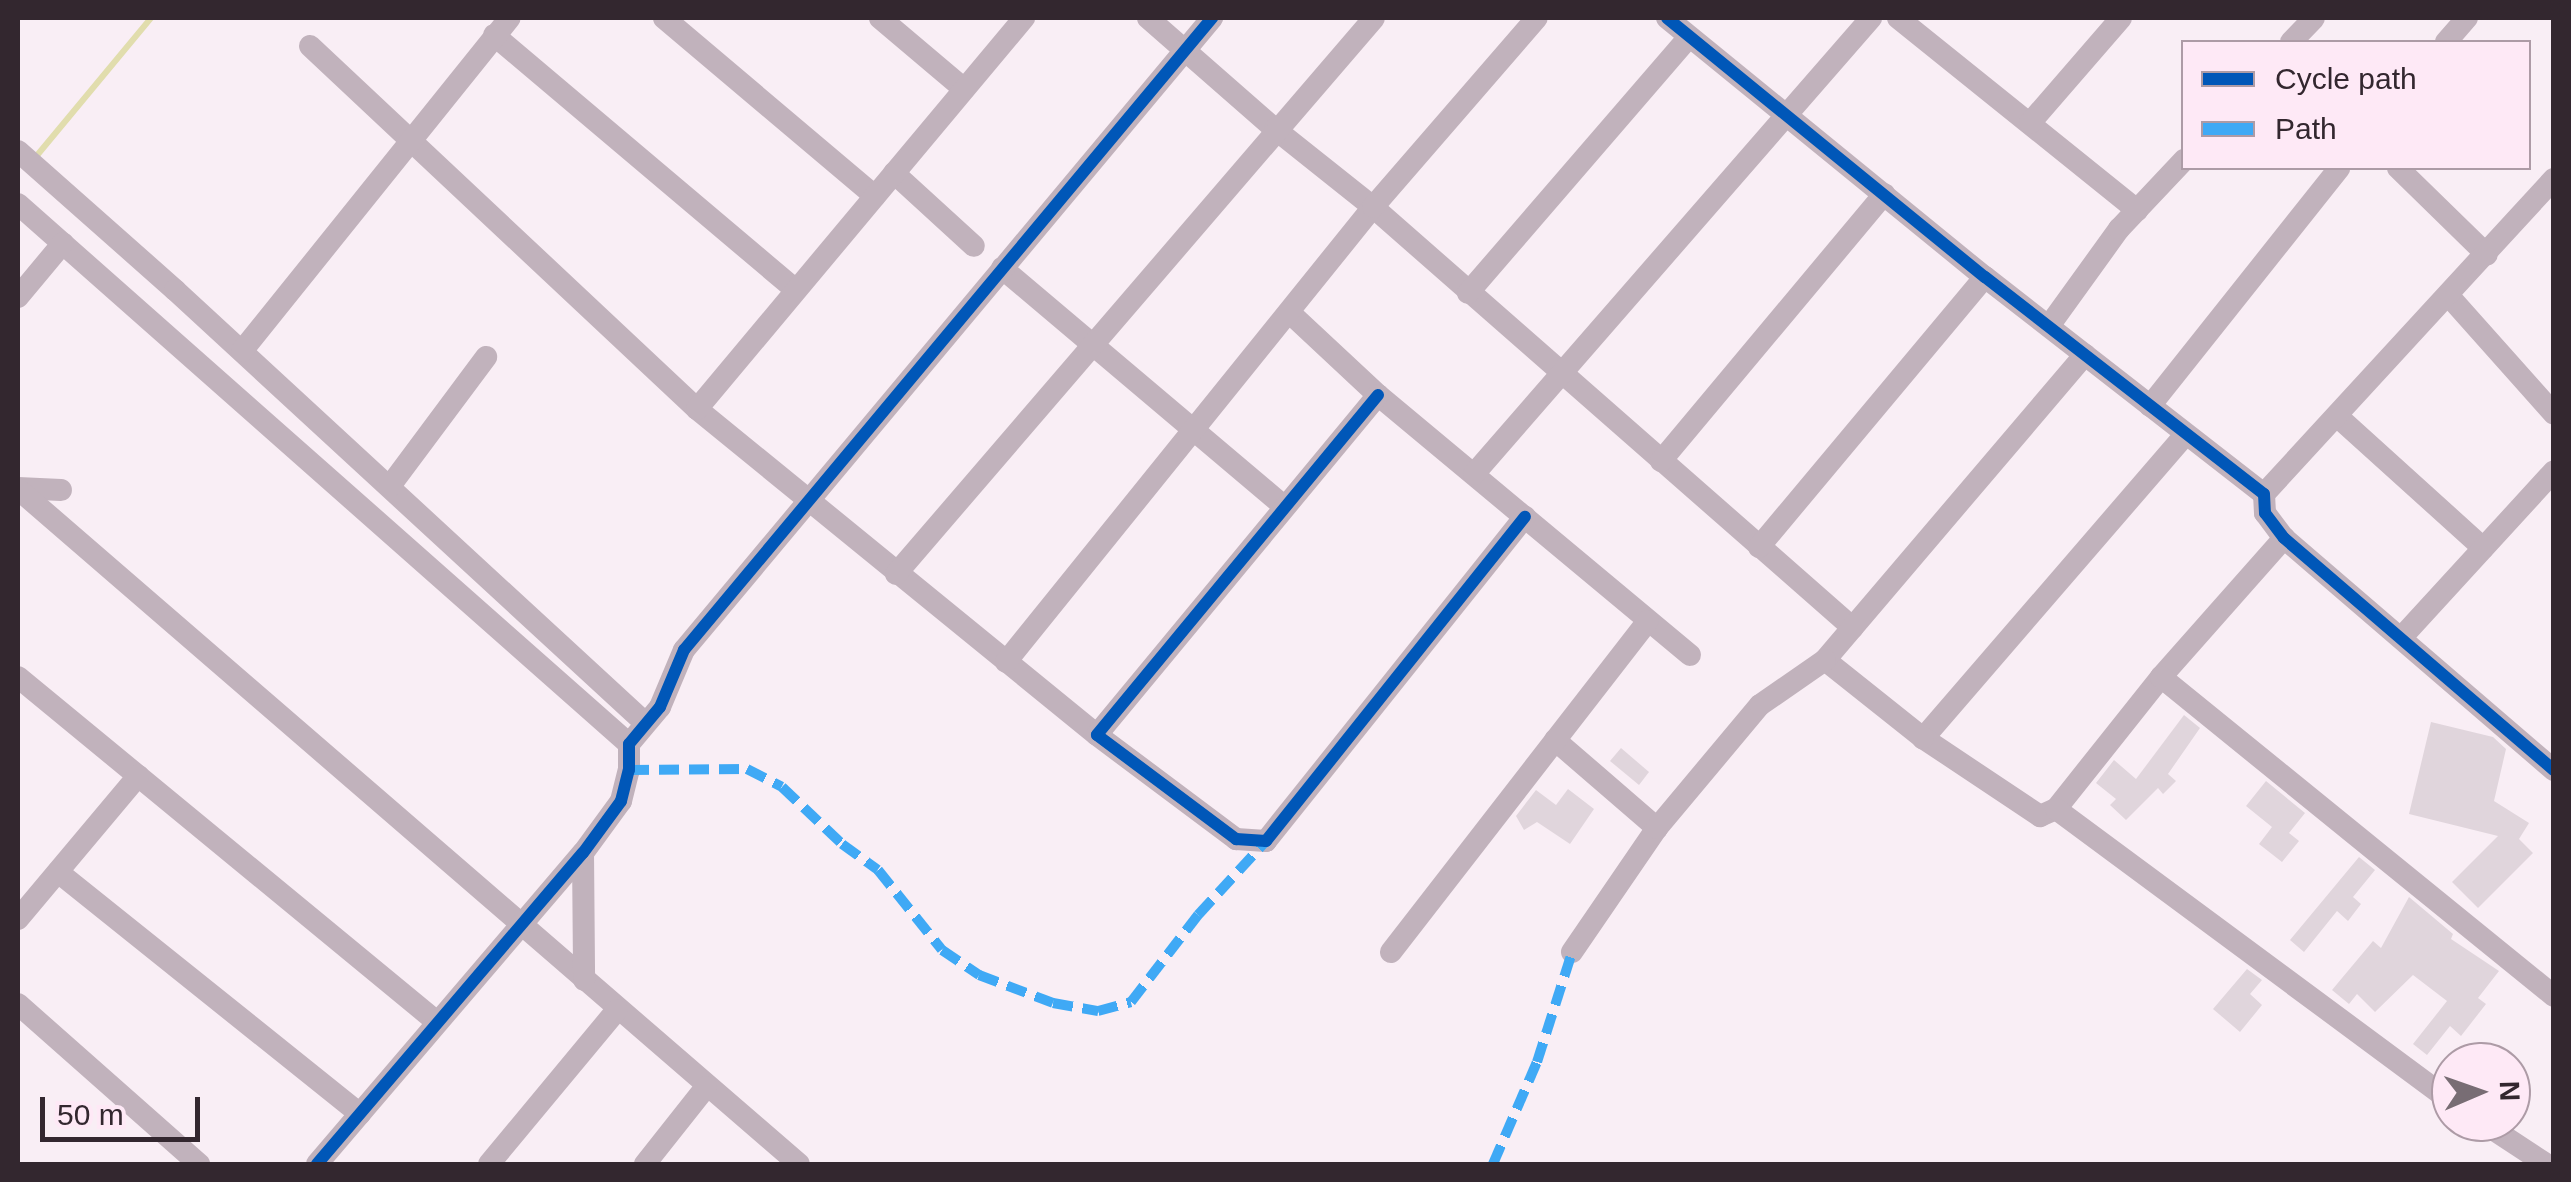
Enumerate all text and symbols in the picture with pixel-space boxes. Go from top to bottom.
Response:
legend [2181,40,2531,170]
text: Cycle path [2275,62,2417,95]
text: Path [2275,112,2337,145]
north arrow [2431,1042,2531,1142]
scale bar [45,1077,205,1139]
text: N [2494,1080,2525,1102]
text: 50 m [57,1098,124,1131]

